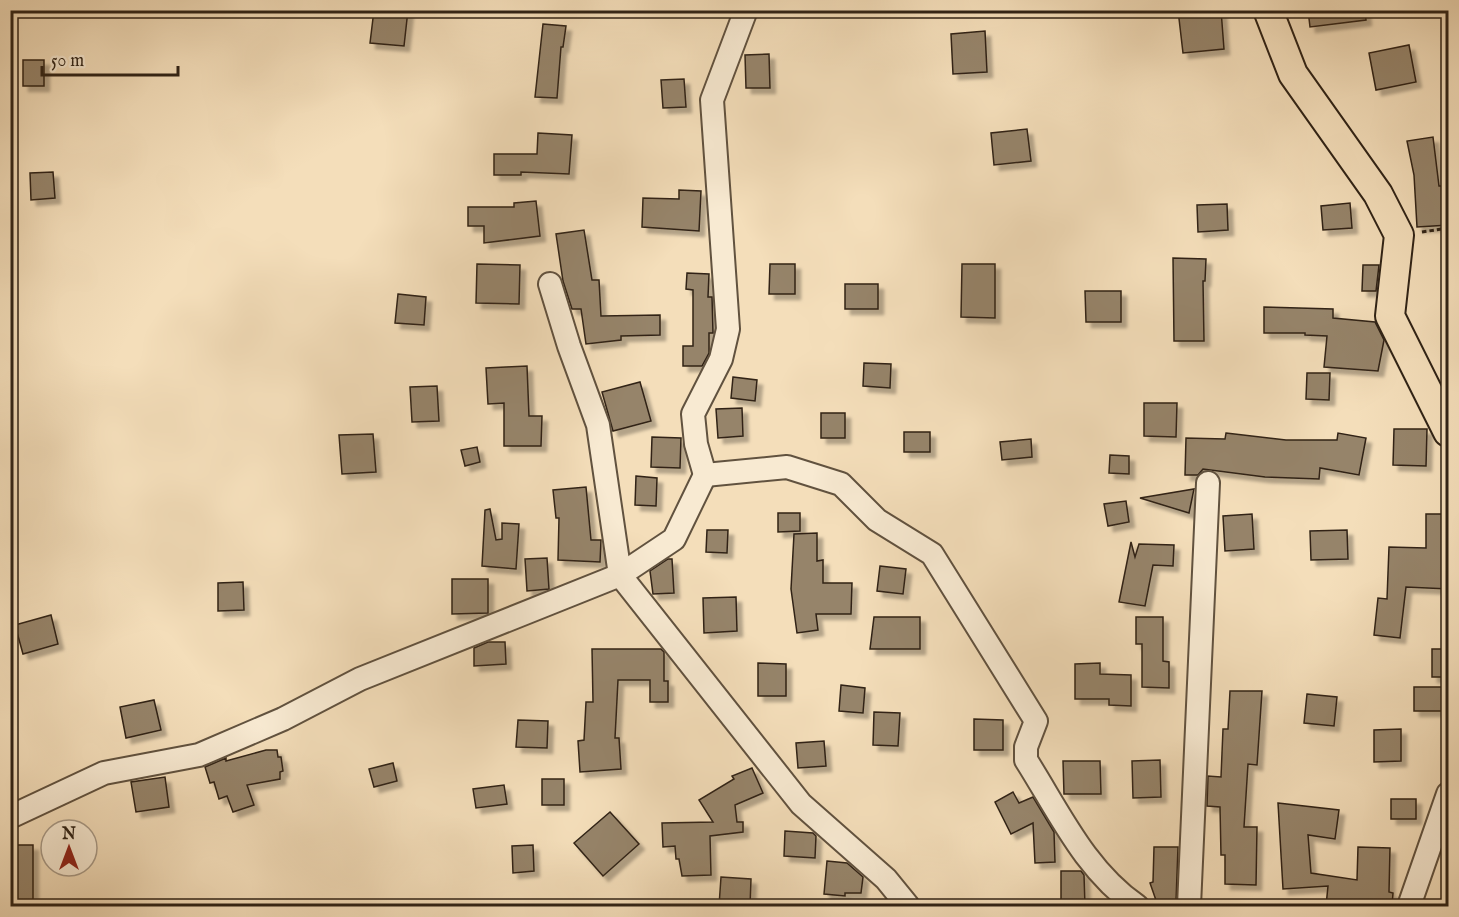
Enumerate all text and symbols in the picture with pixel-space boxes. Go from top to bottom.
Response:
scale bar [42,39,178,77]
text: 50 m [51,50,84,73]
north arrow [39,818,99,878]
text: N [61,825,76,845]

